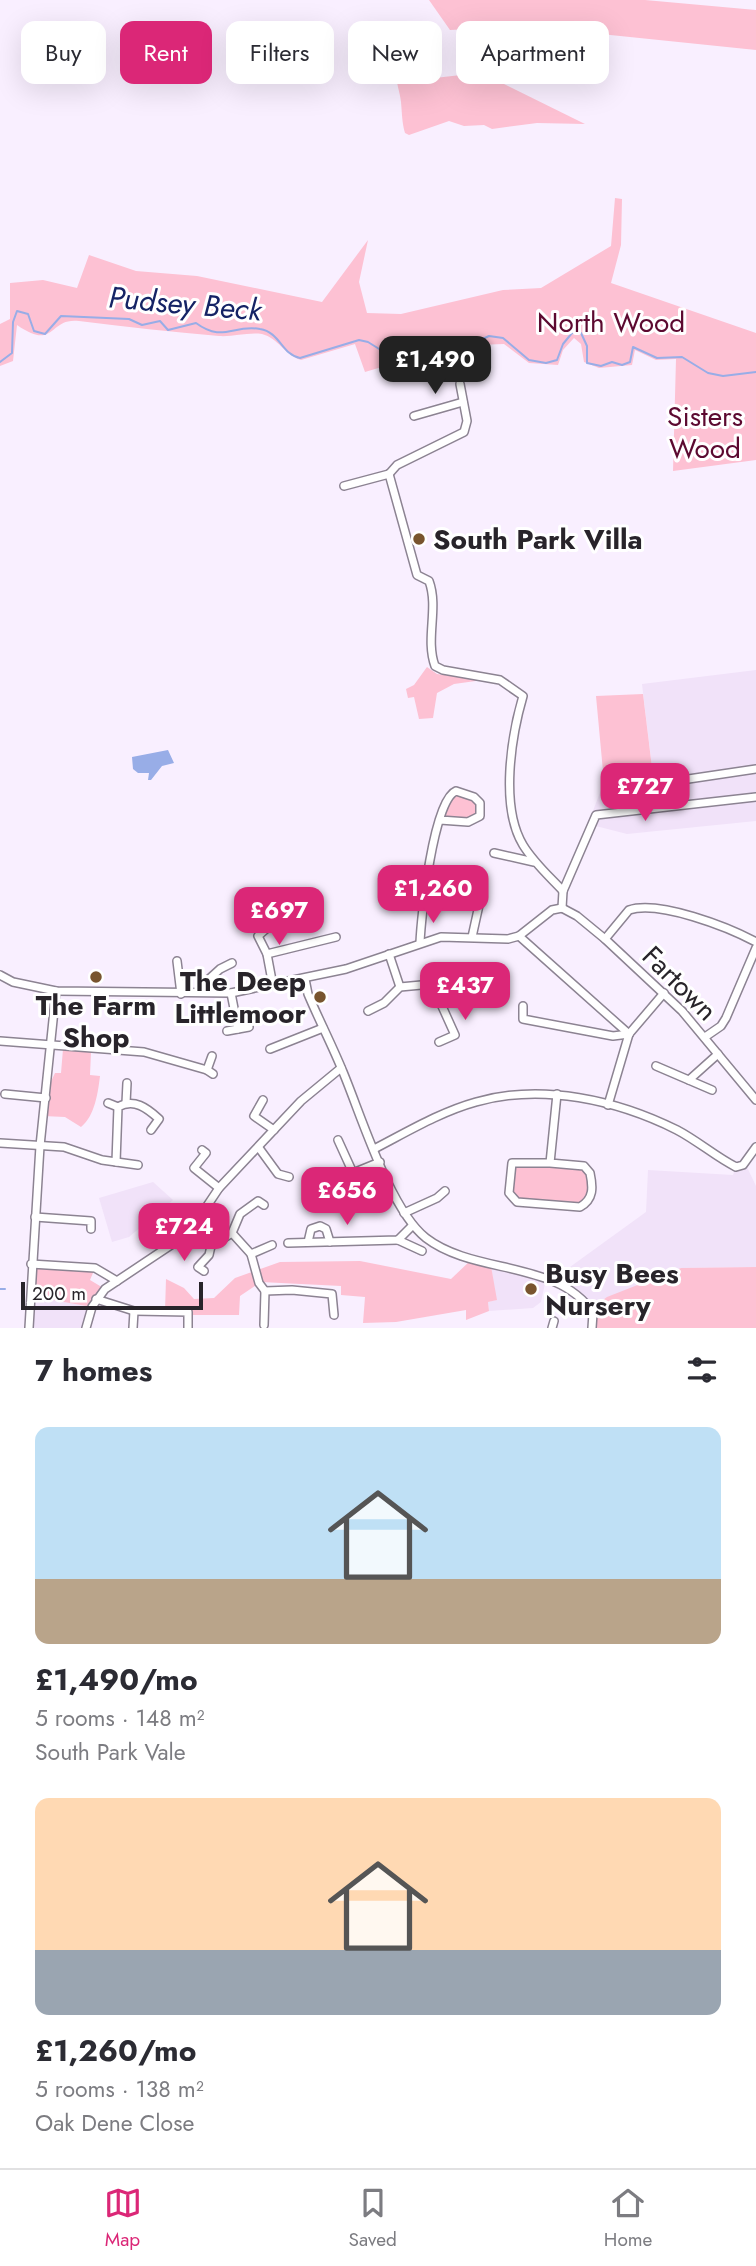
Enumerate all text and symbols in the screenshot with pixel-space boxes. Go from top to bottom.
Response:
chip: Buy [21,21,106,84]
chip: Rent [120,21,212,84]
chip: Filters [226,21,334,84]
chip: New [348,21,442,84]
chip: Apartment [456,21,609,84]
water label: Pudsey Beck [107,275,264,332]
park label: North Wood [537,302,685,343]
pin: £1,490 [378,336,492,396]
text: £1,490 [395,342,475,376]
park label: Sisters Wood [667,396,743,469]
place label: South Park Villa [433,519,643,560]
marker: South Park Villa [411,531,427,547]
pin: £727 [604,764,686,823]
text: £727 [617,769,673,803]
pin: £1,260 [376,866,490,925]
text: £1,260 [394,871,472,905]
pin: £697 [238,888,320,947]
text: £697 [250,893,308,927]
street label: Fartown [633,936,727,1030]
place label: The Deep Littlemoor [175,961,306,1034]
pin: £437 [424,962,506,1022]
text: £437 [436,968,494,1002]
marker: The Farm Shop [88,969,104,985]
place label: The Farm Shop [36,985,156,1058]
marker: The Deep Littlemoor [312,989,328,1005]
pin: £656 [306,1168,388,1227]
text: £656 [317,1173,377,1207]
pin: £724 [143,1204,225,1263]
text: £724 [154,1209,214,1243]
place label: Busy Bees Nursery [545,1253,679,1326]
scale bar [21,1279,203,1311]
text: 200 m [32,1280,86,1307]
marker: Busy Bees Nursery [523,1281,539,1297]
text: 7 homes [35,1349,152,1392]
icon: filters [683,1351,721,1389]
icon: home [315,1472,441,1598]
text: £1,490/mo [35,1658,198,1701]
text: 5 rooms · 148 m² [35,1701,205,1735]
text: South Park Vale [35,1735,186,1769]
icon: home [315,1843,441,1969]
text: £1,260/mo [35,2029,196,2072]
text: 5 rooms · 138 m² [35,2072,204,2106]
text: Oak Dene Close [35,2106,194,2140]
tab: Map [104,2184,142,2253]
tab: Saved [349,2184,397,2253]
tab: Home [604,2184,652,2253]

